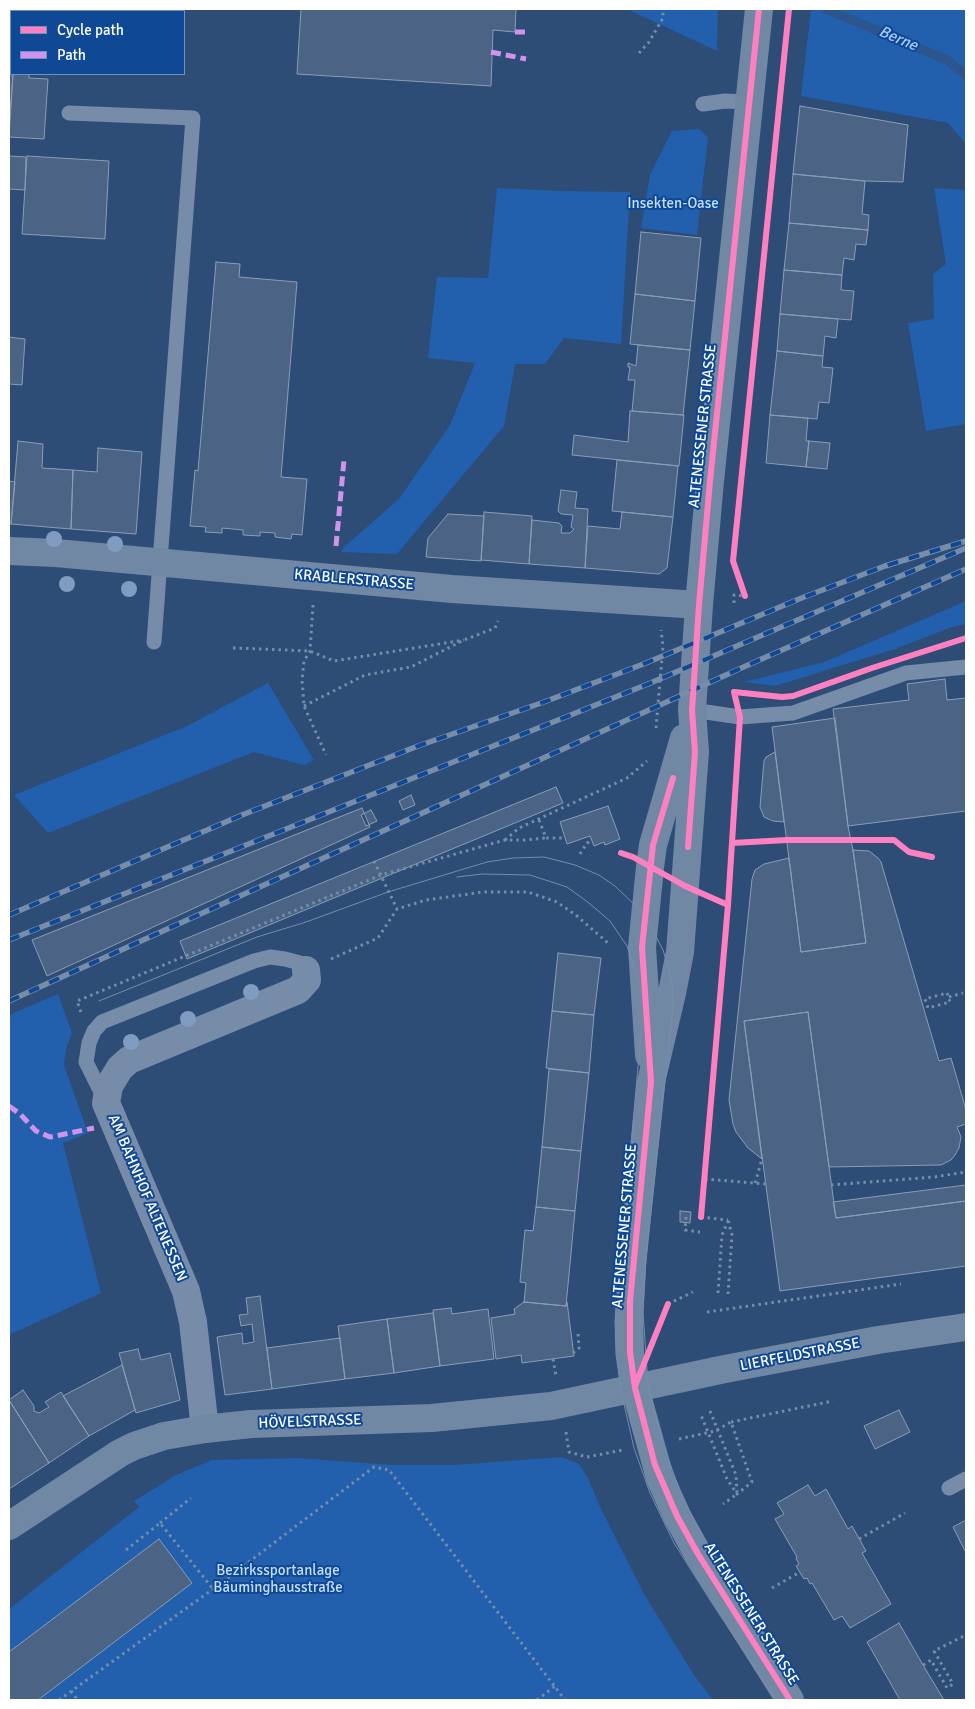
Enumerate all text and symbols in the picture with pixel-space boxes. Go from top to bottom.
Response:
legend [10,10,185,75]
text: Cycle path [57,21,124,39]
water label: Berne [876,22,920,56]
text: Path [57,46,86,64]
park label: Insekten-Oase [627,195,719,213]
street label: ALTENESSENER STRASSE [685,343,721,509]
street label: KRABLERSTRASSE [293,566,415,594]
street label: AM BAHNHOF ALTENESSEN [104,1112,190,1284]
street label: ALTENESSENER STRASSE [609,1143,641,1309]
street label: LIERFELDSTRASSE [738,1335,862,1375]
street label: HÖVELSTRASSE [258,1411,362,1433]
street label: ALTENESSENER STRASSE [700,1539,802,1689]
park label: Bezirkssportanlage Bäuminghausstraße [213,1562,343,1597]

